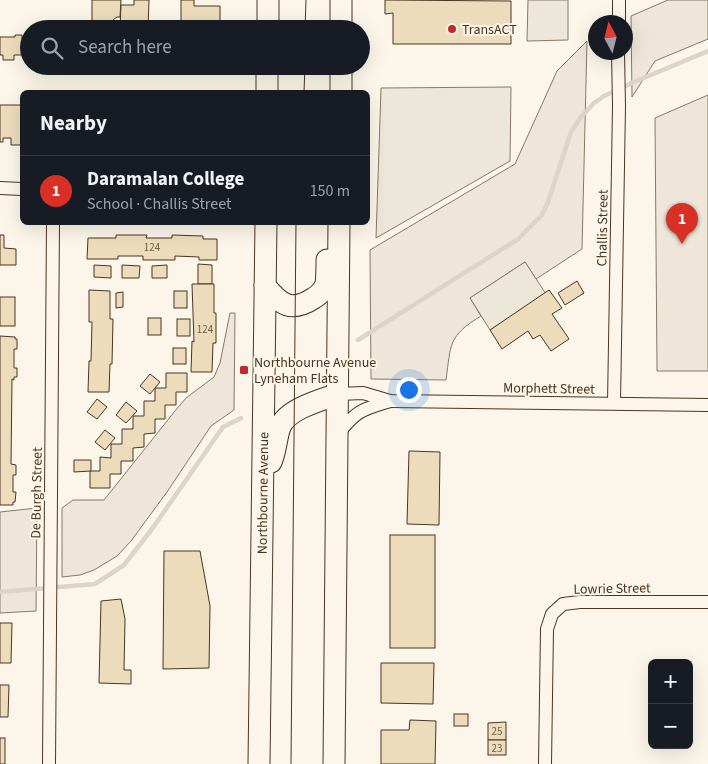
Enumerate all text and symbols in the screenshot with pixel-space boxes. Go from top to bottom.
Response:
north arrow [588,15,633,60]
search box [20,20,370,75]
place label: TransACT [462,20,517,40]
marker: TransACT [446,23,458,35]
icon: search [38,34,66,62]
text: Search here [78,34,172,61]
text: Nearby [40,108,107,138]
text: Daramalan College [87,166,244,193]
text: 1 [52,180,60,202]
text: 150 m [310,180,350,202]
street label: Challis Street [592,189,614,267]
text: School · Challis Street [87,193,231,215]
pin: 1 [666,203,698,244]
house number: 124 [144,240,161,255]
house number: 124 [197,322,214,337]
place label: Northbourne Avenue Lyneham Flats [254,353,376,389]
marker: Northbourne Avenue Lyneham Flats [238,364,250,376]
your location [396,377,422,403]
street label: Morphett Street [503,378,595,400]
street label: Northbourne Avenue [253,432,274,554]
street label: De Burgh Street [26,447,48,539]
street label: Lowrie Street [573,578,651,600]
map controls [648,659,693,749]
button: + [648,659,693,704]
button: − [648,704,693,749]
house number: 25 [492,724,502,739]
house number: 23 [492,741,502,756]

